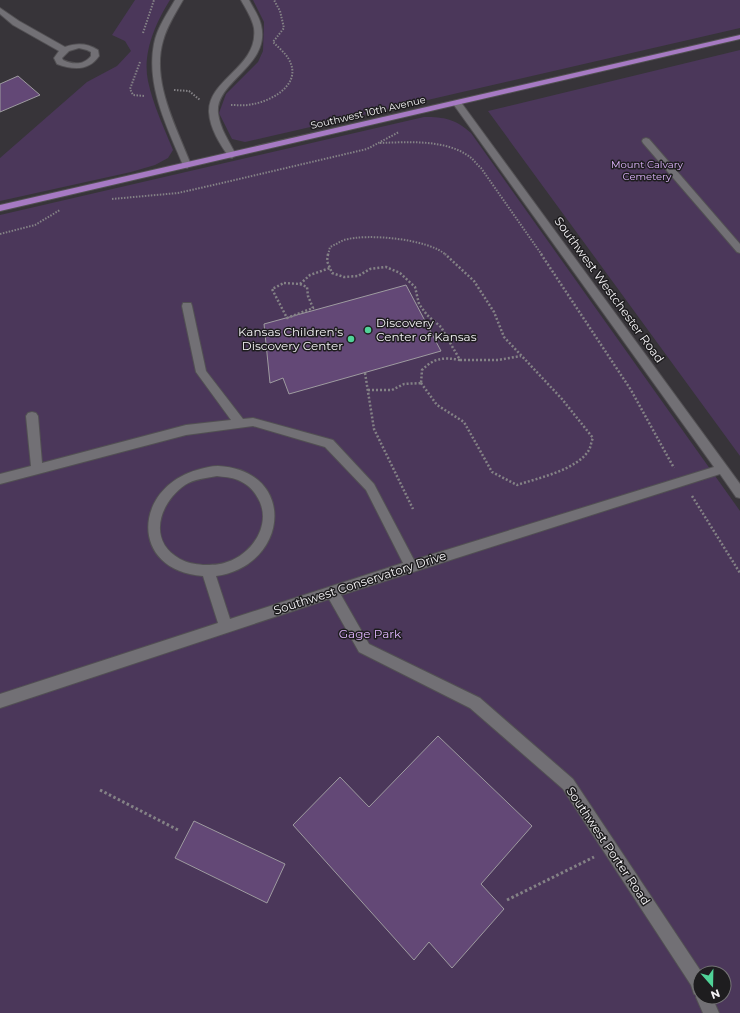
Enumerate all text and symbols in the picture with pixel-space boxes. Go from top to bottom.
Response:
street label: Southwest 10th Avenue [309,93,427,132]
park label: Mount Calvary Cemetery [611,158,684,183]
street label: Southwest Westchester Road [551,214,667,366]
place label: Discovery Center of Kansas [376,315,477,344]
place label: Kansas Children's Discovery Center [238,324,343,353]
marker: Discovery Center of Kansas [363,325,373,335]
marker: Kansas Children's Discovery Center [346,334,356,344]
street label: Southwest Conservatory Drive [272,547,448,618]
park label: Gage Park [339,626,402,641]
street label: Southwest Porter Road [563,784,654,908]
north arrow [692,965,732,1005]
text: N [709,986,722,1002]

